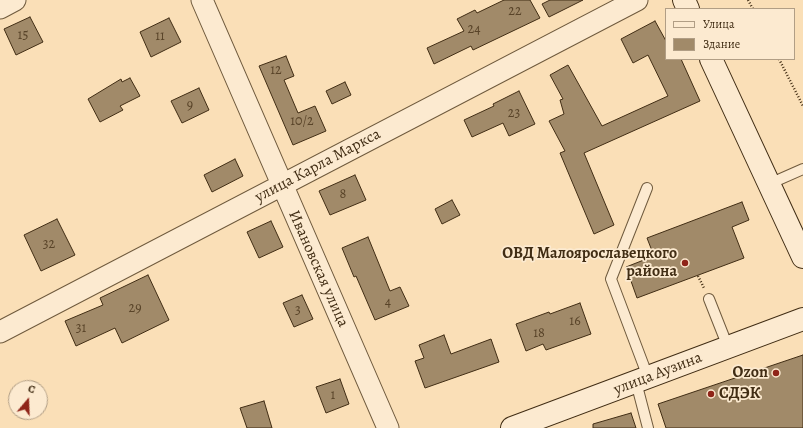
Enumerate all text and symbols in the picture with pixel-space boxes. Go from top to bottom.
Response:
house number: 22 [508,4,522,20]
legend [665,8,795,60]
text: Улица [703,16,734,32]
house number: 24 [468,22,480,38]
house number: 15 [18,28,28,44]
house number: 11 [155,29,165,45]
text: Здание [703,36,740,52]
house number: 12 [270,63,282,79]
house number: 9 [187,98,193,114]
house number: 23 [508,106,520,122]
house number: 10/2 [290,114,314,130]
street label: улица Карла Маркса [252,125,384,207]
house number: 8 [340,187,346,203]
street label: Ивановская улица [284,208,352,330]
house number: 32 [43,237,55,253]
place label: ОВД Малоярославецкого района [502,244,677,282]
marker: ОВД Малоярославецкого района [680,258,690,268]
house number: 4 [385,295,391,311]
house number: 29 [128,301,142,317]
house number: 3 [295,303,301,319]
house number: 16 [569,314,581,330]
house number: 31 [76,321,86,337]
house number: 18 [533,326,545,342]
street label: улица Аузина [611,348,705,400]
place label: Ozon [733,363,768,383]
marker: Ozon [771,368,781,378]
north arrow [8,380,48,420]
text: С [26,381,37,397]
place label: СДЭК [719,384,760,404]
house number: 1 [331,388,335,404]
marker: СДЭК [706,389,716,399]

